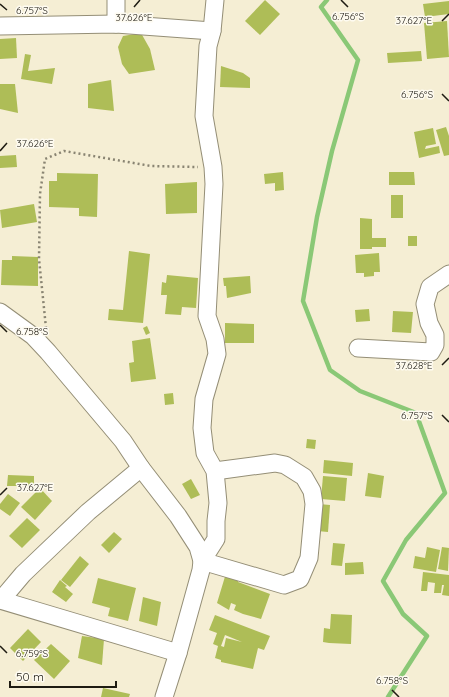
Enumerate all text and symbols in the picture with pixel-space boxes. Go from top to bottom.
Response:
text: 6.757°S [16,4,48,17]
text: 6.756°S [332,10,364,23]
text: 37.626°E [116,11,153,24]
text: 37.627°E [396,14,433,27]
text: 6.756°S [401,88,433,101]
text: 37.626°E [17,137,54,150]
text: 6.758°S [16,325,48,338]
text: 37.628°E [396,359,433,372]
text: 6.757°S [401,409,433,422]
text: 37.627°E [17,481,54,494]
text: 6.759°S [16,647,49,660]
scale bar [10,663,116,689]
text: 50 m [16,669,44,684]
text: 6.758°S [376,674,408,687]

